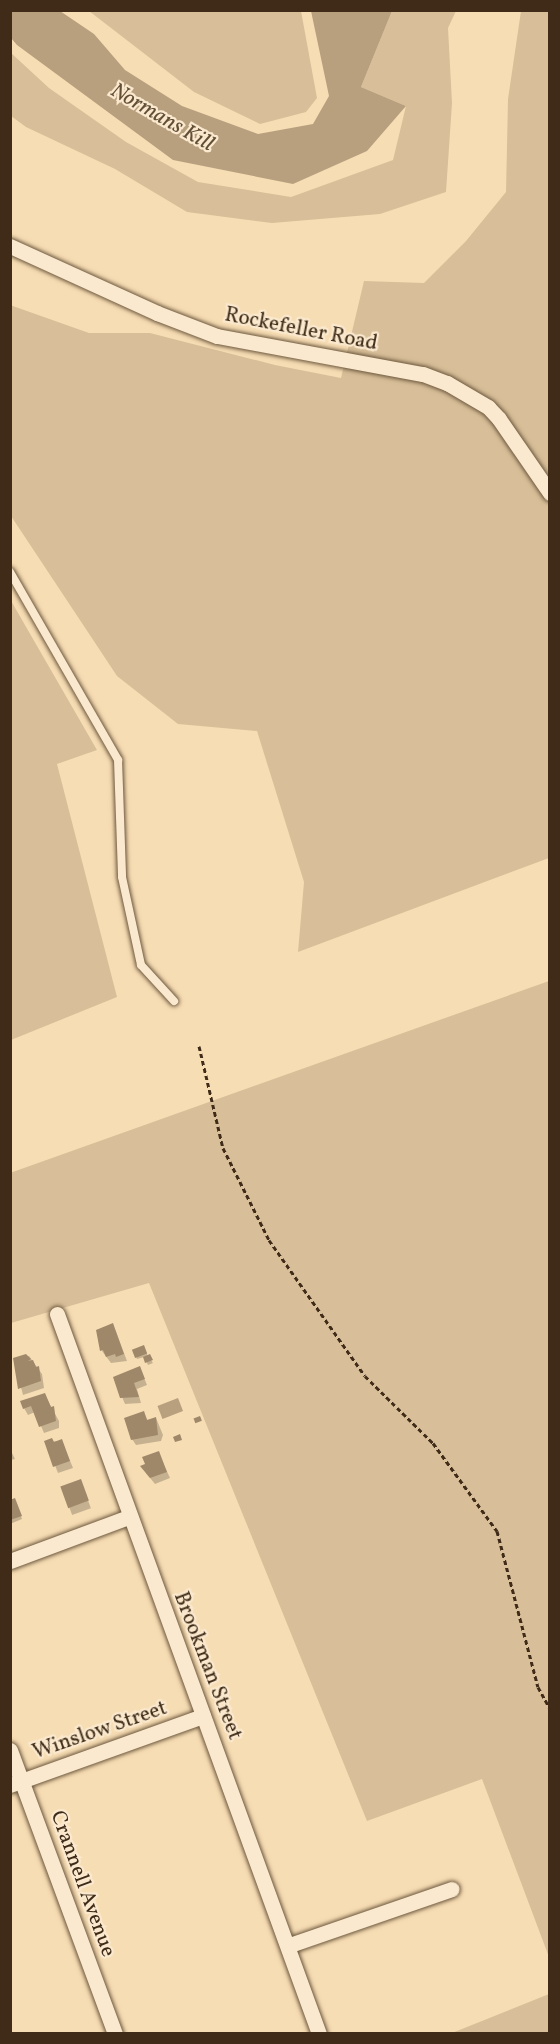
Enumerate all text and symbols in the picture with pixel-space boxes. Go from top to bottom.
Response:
water label: Normans Kill [106,78,218,158]
street label: Rockefeller Road [222,303,380,357]
street label: Brookman Street [167,1589,247,1743]
street label: Winslow Street [29,1696,171,1766]
street label: Crannell Avenue [44,1808,120,1960]

